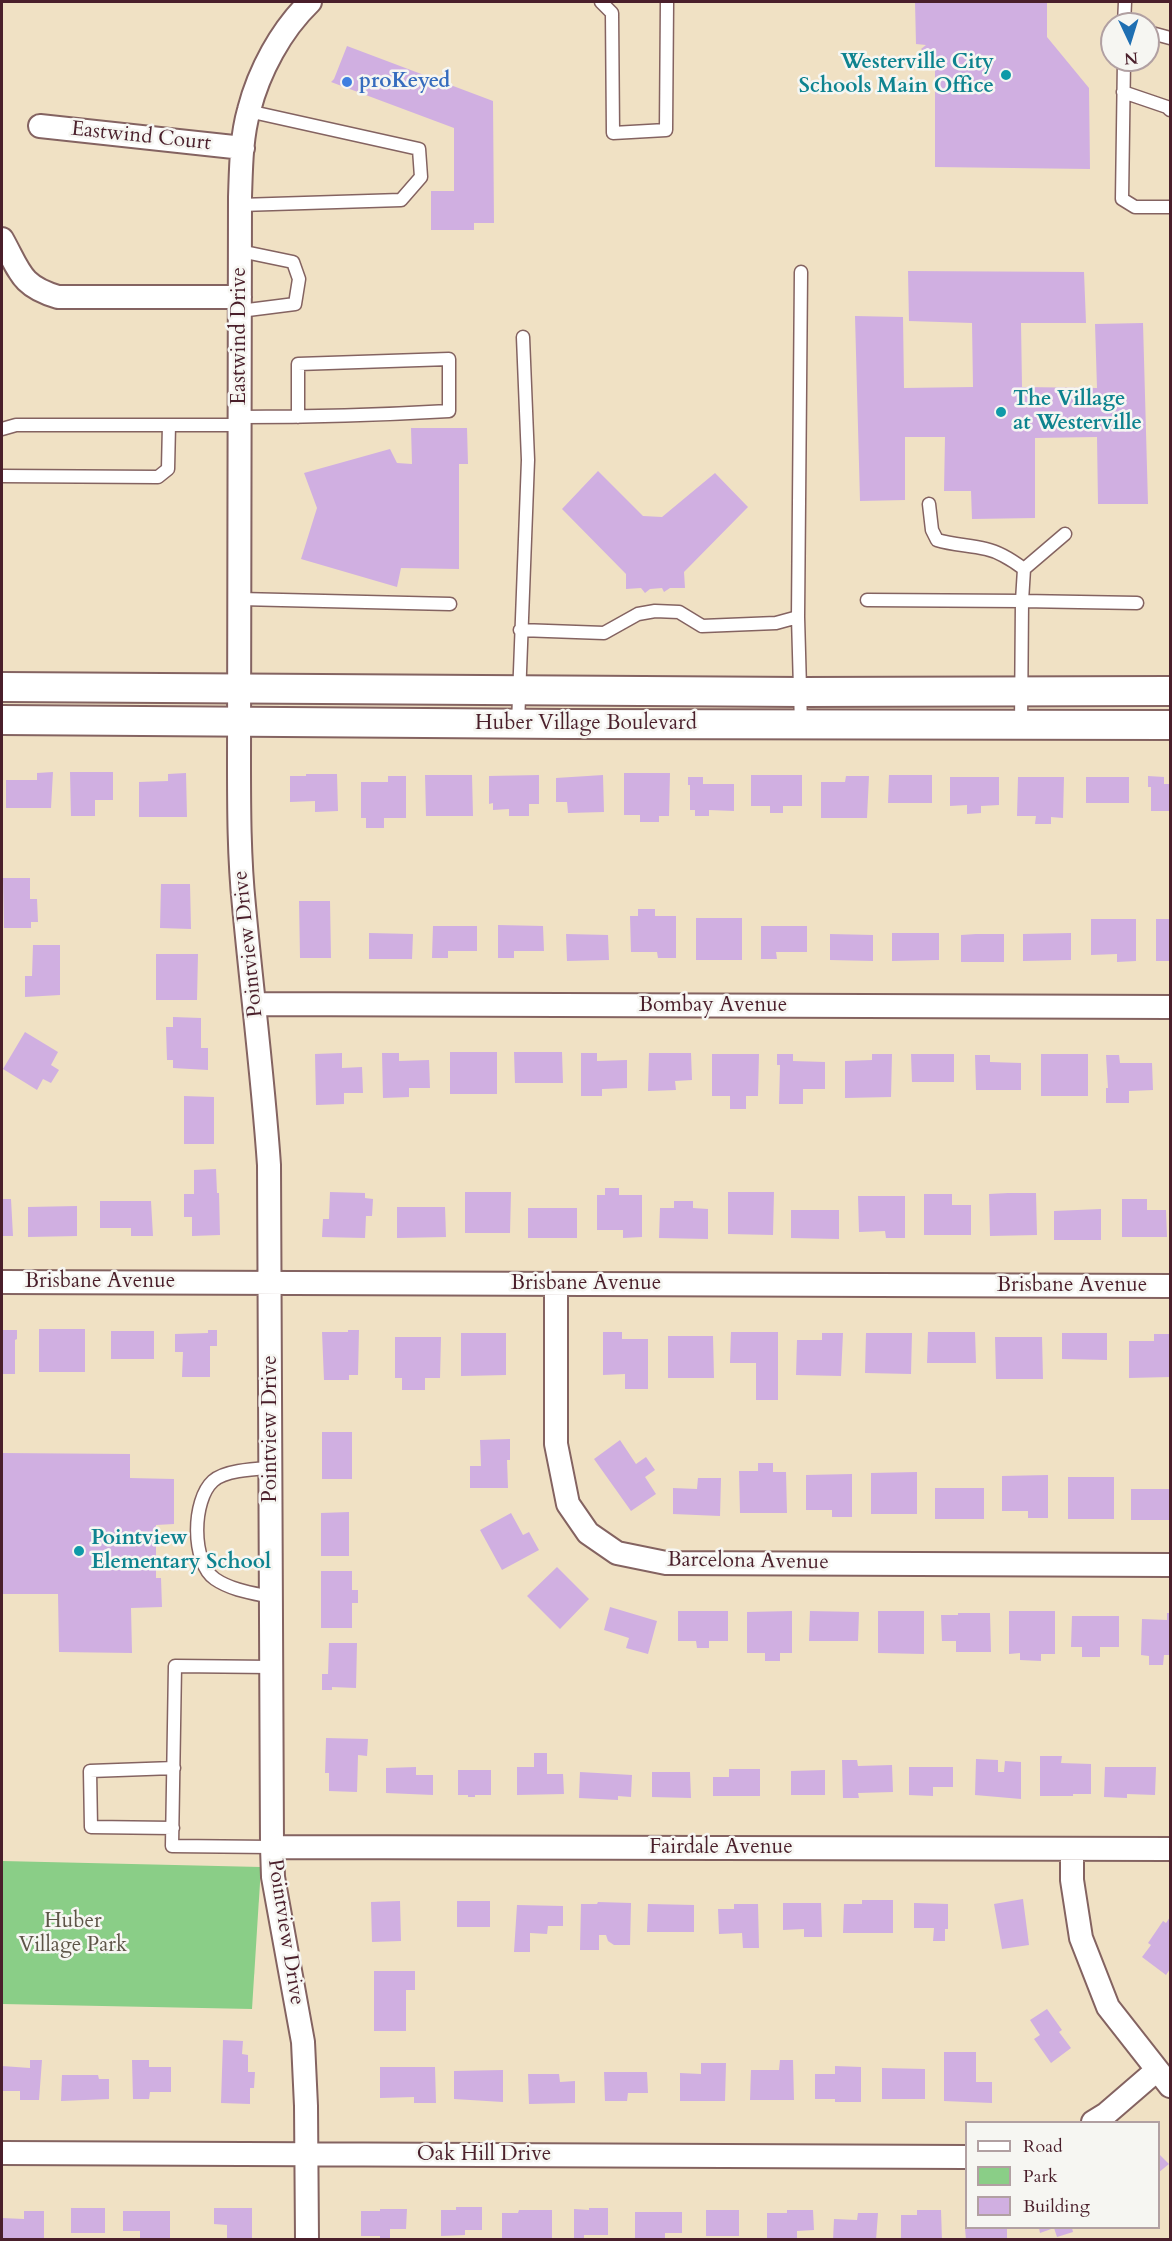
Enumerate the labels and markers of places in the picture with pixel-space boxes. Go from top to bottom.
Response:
place label: Westerville City Schools Main Office [799,50,994,100]
marker: Westerville City Schools Main Office [999,68,1013,82]
place label: proKeyed [359,69,450,95]
marker: proKeyed [340,75,354,89]
place label: The Village at Westerville [1013,387,1142,437]
marker: The Village at Westerville [994,405,1008,419]
place label: Pointview Elementary School [91,1526,271,1576]
marker: Pointview Elementary School [72,1544,86,1558]

